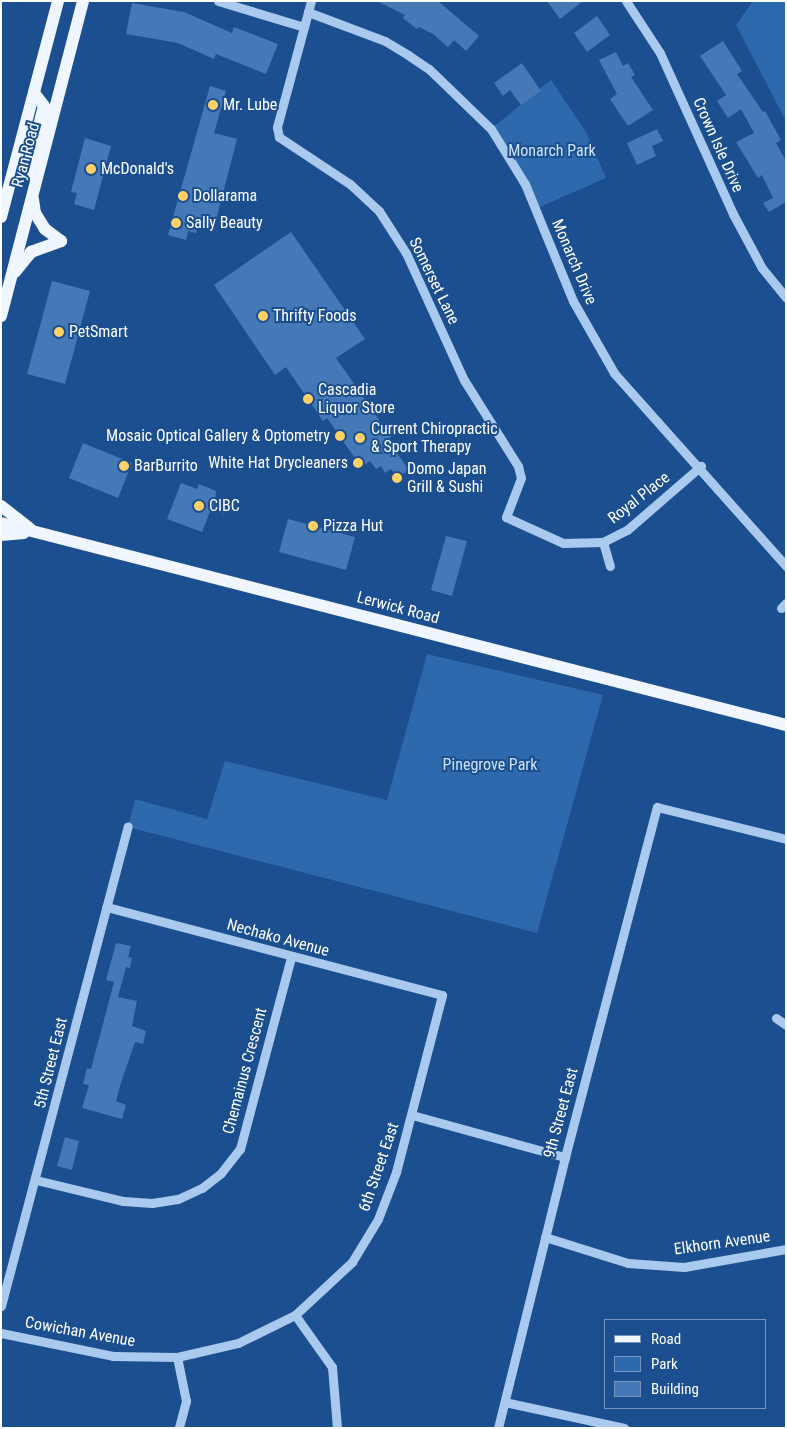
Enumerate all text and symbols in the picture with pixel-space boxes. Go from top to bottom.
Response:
place label: Mr. Lube [223,95,277,115]
street label: Crown Isle Drive [689,95,747,195]
marker: Mr. Lube [207,99,219,111]
street label: Ryan Road [8,121,44,189]
park label: Monarch Park [508,141,596,161]
place label: McDonald's [101,159,174,179]
marker: McDonald's [85,163,97,175]
place label: Dollarama [193,186,257,206]
marker: Dollarama [177,190,189,202]
place label: Sally Beauty [186,213,263,233]
street label: Monarch Drive [547,216,601,308]
marker: Sally Beauty [170,217,182,229]
street label: Somerset Lane [405,234,463,328]
place label: Thrifty Foods [273,306,357,326]
marker: Thrifty Foods [257,310,269,322]
place label: PetSmart [69,322,128,342]
marker: PetSmart [53,326,65,338]
place label: Cascadia Liquor Store [318,380,395,418]
marker: Cascadia Liquor Store [302,393,314,405]
place label: Current Chiropractic & Sport Therapy [371,419,498,457]
place label: Mosaic Optical Gallery & Optometry [106,426,330,446]
marker: Mosaic Optical Gallery & Optometry [334,430,346,442]
marker: Current Chiropractic & Sport Therapy [353,431,367,445]
place label: White Hat Drycleaners [208,453,348,473]
place label: BarBurrito [134,456,198,476]
marker: White Hat Drycleaners [352,457,364,469]
place label: Domo Japan Grill & Sushi [407,459,487,497]
marker: BarBurrito [118,460,130,472]
street label: Royal Place [604,468,674,528]
marker: Domo Japan Grill & Sushi [391,472,403,484]
place label: CIBC [209,496,240,516]
marker: CIBC [193,500,205,512]
place label: Pizza Hut [323,516,383,536]
marker: Pizza Hut [307,520,319,532]
street label: Lerwick Road [355,588,441,628]
park label: Pinegrove Park [443,755,537,775]
street label: Nechako Avenue [225,915,331,961]
street label: Chemainus Crescent [219,1006,271,1136]
street label: 5th Street East [30,1016,72,1110]
street label: 9th Street East [540,1066,582,1160]
street label: 6th Street East [355,1120,403,1214]
street label: Elkhorn Avenue [673,1227,771,1259]
street label: Cowichan Avenue [23,1313,137,1351]
legend [604,1319,767,1409]
text: Road [651,1330,681,1348]
text: Park [651,1355,678,1373]
text: Building [651,1380,699,1398]

